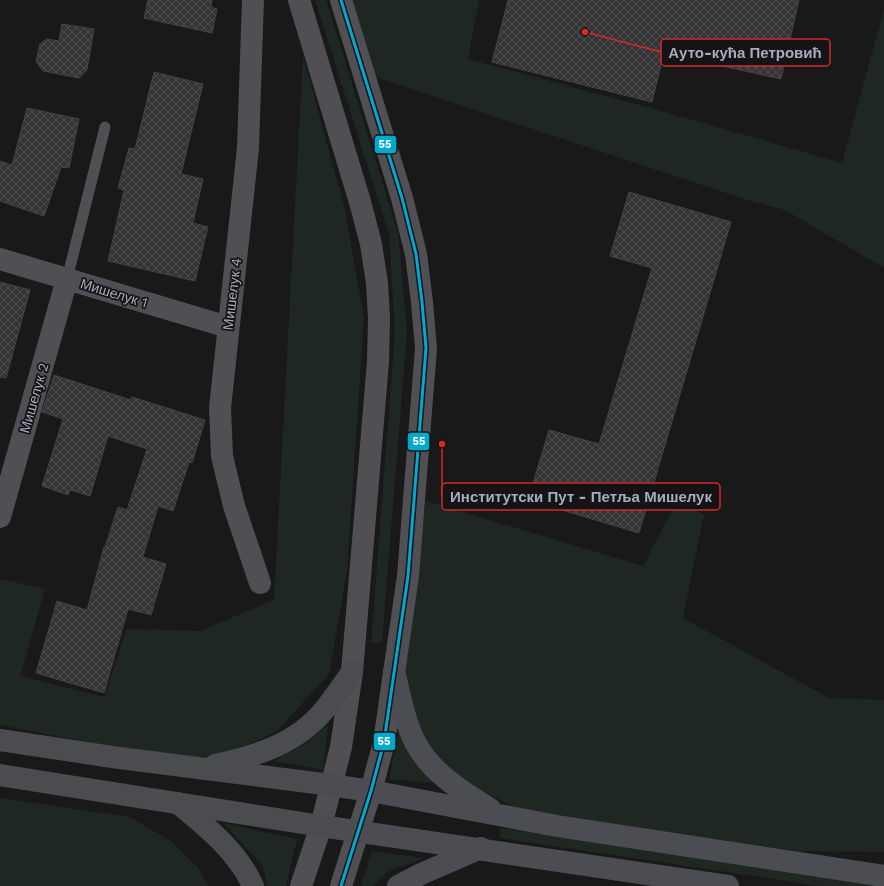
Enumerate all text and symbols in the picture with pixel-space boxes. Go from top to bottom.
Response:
callout: Ауто-кућа Петровић [661,39,830,66]
text: Ауто-кућа Петровић [668,44,822,62]
line badge: 55 [374,135,397,154]
text: 55 [379,138,391,151]
street label: Мишелук 4 [220,257,244,331]
street label: Мишелук 1 [79,275,149,311]
street label: Мишелук 2 [16,361,52,435]
line badge: 55 [407,432,430,451]
text: 55 [413,435,425,448]
callout: Институтски Пут - Петља Мишелук [442,483,720,510]
text: Институтски Пут - Петља Мишелук [450,488,712,506]
line badge: 55 [373,732,396,751]
text: 55 [378,735,390,748]

